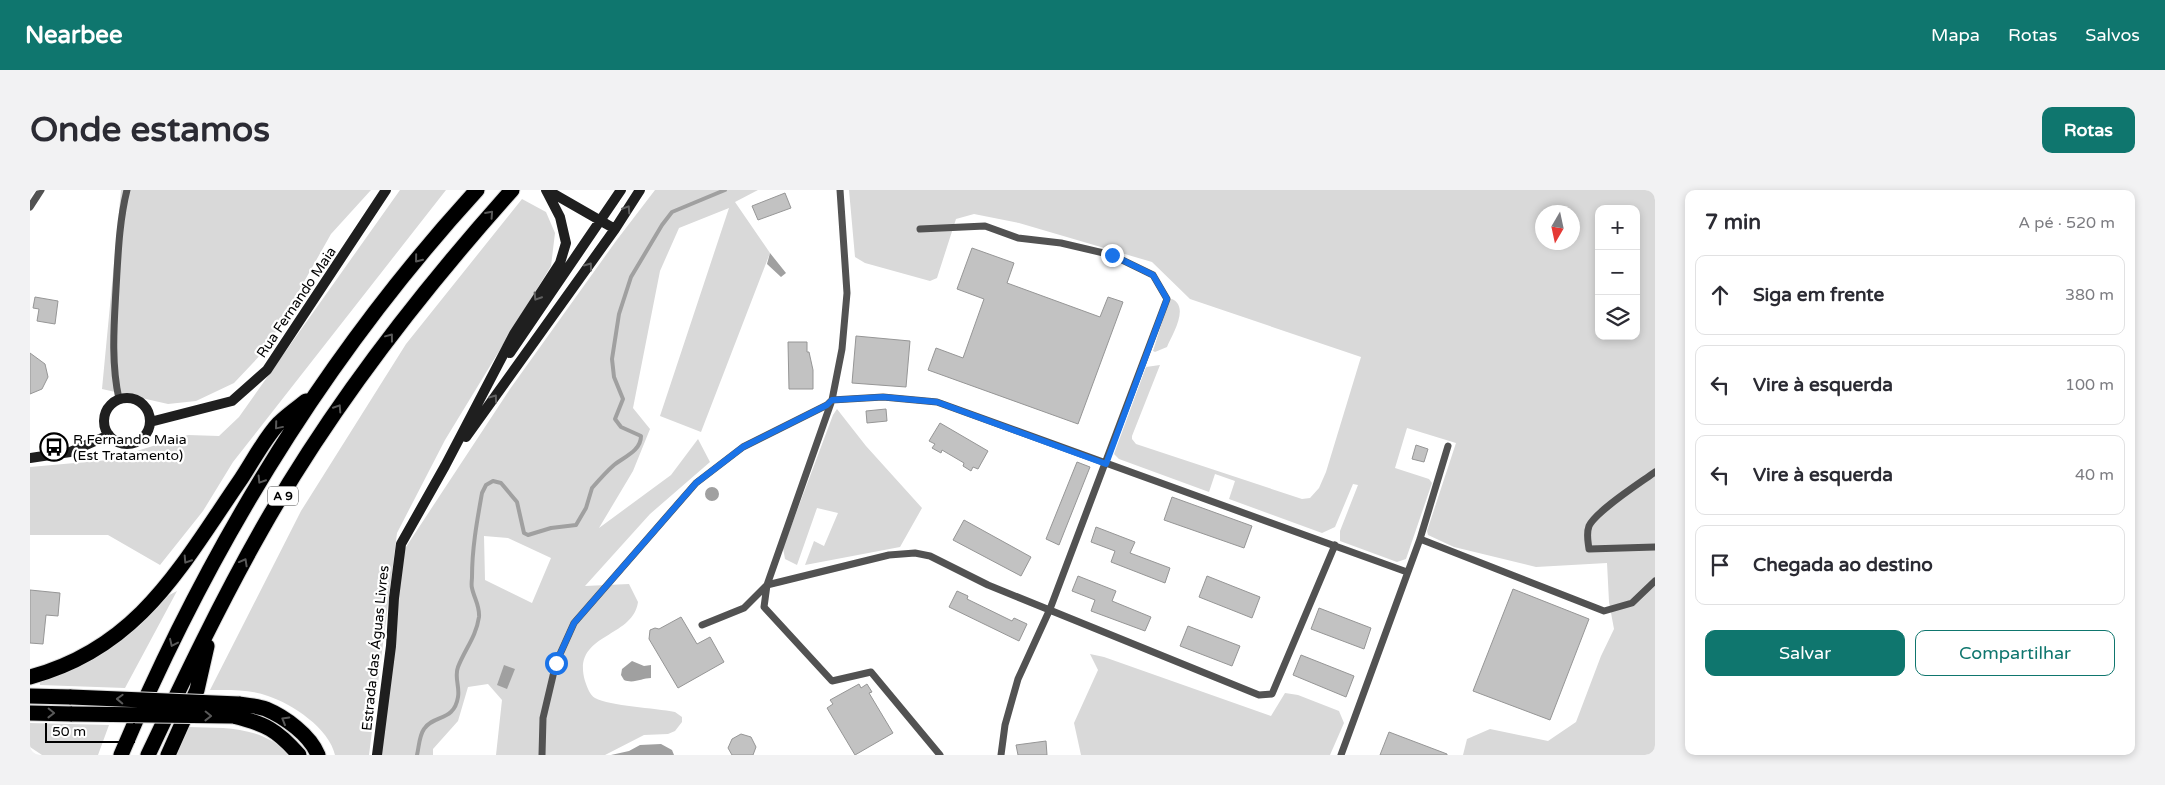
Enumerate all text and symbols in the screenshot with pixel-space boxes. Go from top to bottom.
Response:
text: Nearbee [25,21,123,50]
text: Mapa [1931,24,1980,46]
text: Rotas [2008,24,2057,46]
text: Salvos [2085,24,2140,46]
button: Rotas [2042,107,2135,153]
text: Onde estamos [30,109,270,151]
north arrow [1535,205,1580,250]
map controls [1595,205,1640,340]
button: + [1595,205,1640,250]
one-way arrow [621,206,631,215]
text: 7 min [1705,210,1761,235]
one-way arrow [485,211,494,220]
text: A pé · 520 m [2018,213,2115,233]
street label: Rua Fernando Maia [253,244,340,361]
route end [1101,244,1124,267]
button: − [1595,250,1640,295]
one-way arrow [415,253,424,262]
one-way arrow [583,263,591,272]
icon: ahead [1706,281,1734,309]
text: Siga em frente [1753,284,1884,306]
text: 380 m [2065,285,2114,305]
one-way arrow [534,292,544,301]
button: layers [1595,295,1640,340]
one-way arrow [384,334,392,343]
icon: left [1706,371,1734,399]
text: Vire à esquerda [1753,374,1893,396]
text: 100 m [2065,375,2114,395]
one-way arrow [488,394,497,404]
one-way arrow [332,405,341,414]
one-way arrow [276,420,284,429]
place label: R Fernando Maia (Est Tratamento) [73,431,187,464]
bus stop icon: R Fernando Maia (Est Tratamento) [39,432,69,462]
icon: left [1706,461,1734,489]
text: Vire à esquerda [1753,464,1893,486]
text: 40 m [2075,465,2114,485]
one-way arrow [258,475,268,484]
road number: A 9 [268,486,298,506]
icon: arrive [1706,551,1734,579]
text: Chegada ao destino [1753,554,1933,576]
one-way arrow [183,555,193,564]
one-way arrow [238,558,248,567]
street label: Estrada das Águas Livres [358,564,393,732]
button: Salvar [1705,630,1905,676]
button: Compartilhar [1915,630,2115,676]
one-way arrow [169,638,180,647]
route start [545,652,568,675]
one-way arrow [116,693,124,704]
one-way arrow [48,708,55,718]
one-way arrow [204,711,212,721]
one-way arrow [282,717,291,727]
scale bar [45,720,135,743]
text: 50 m [52,723,86,740]

